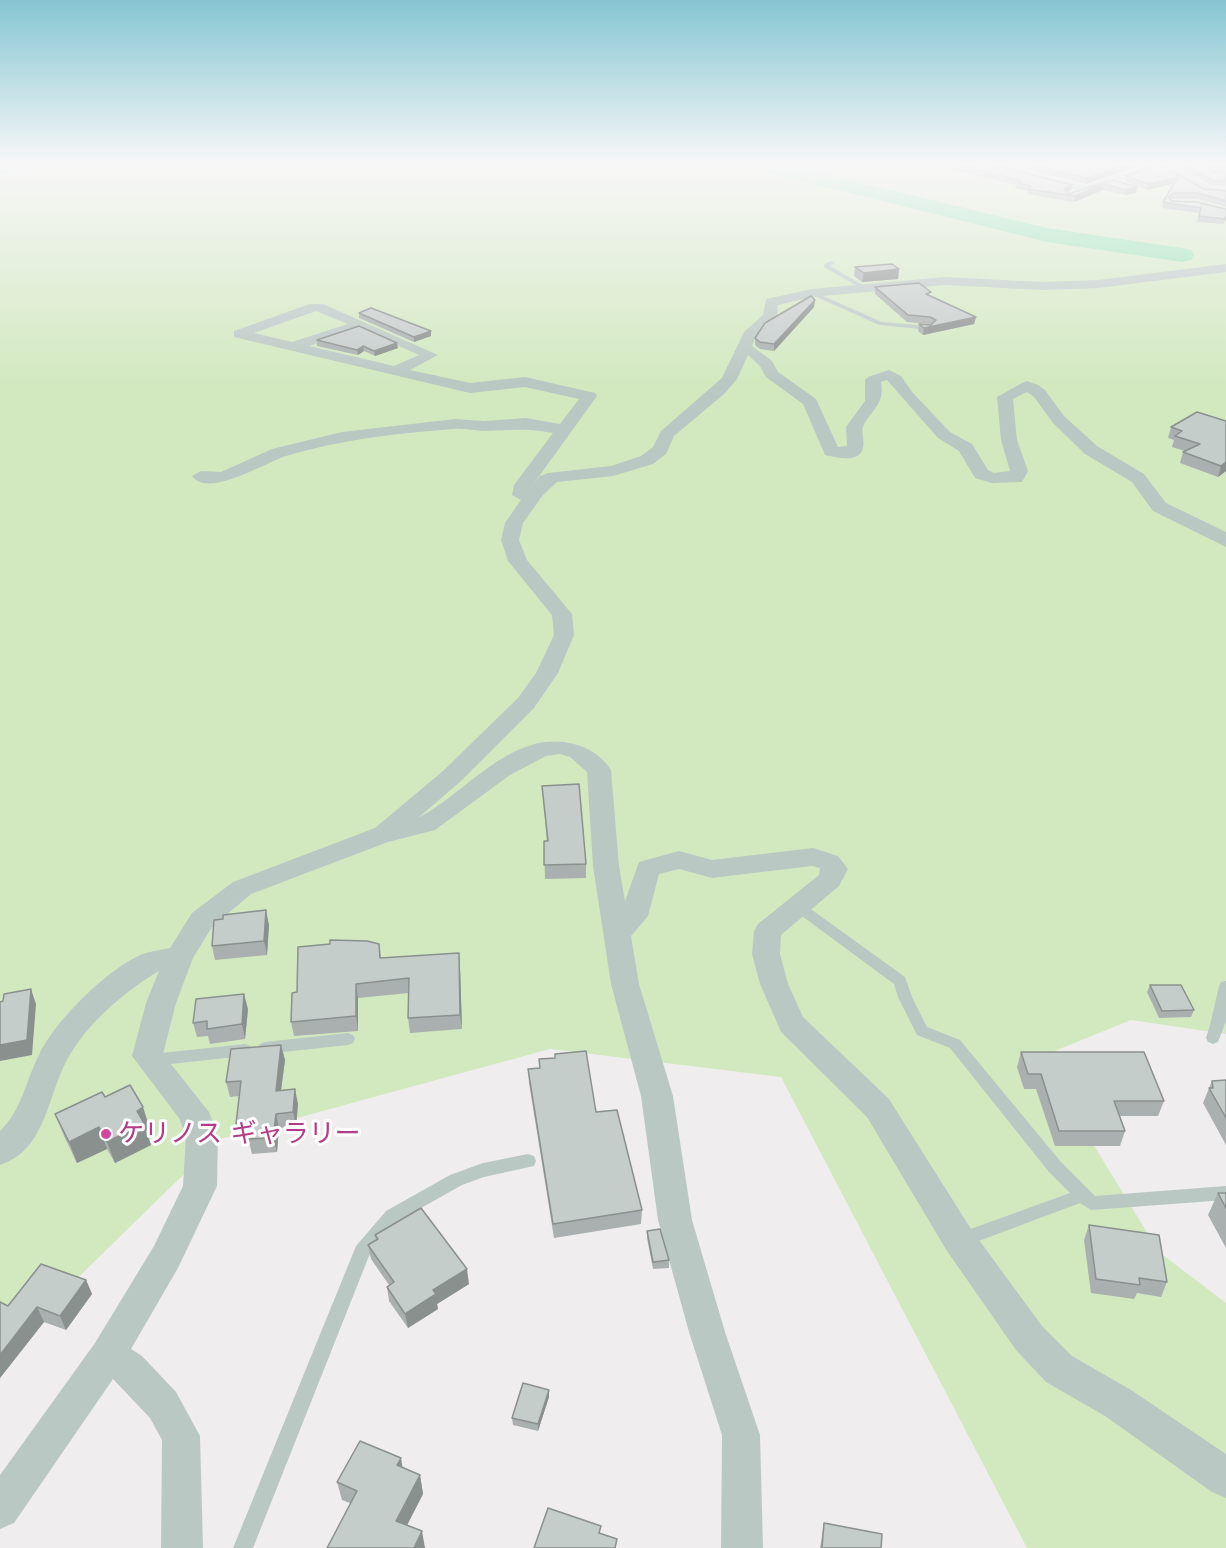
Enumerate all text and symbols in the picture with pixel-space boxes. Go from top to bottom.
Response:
place label: ケリノス ギャラリー [118,1118,361,1150]
marker: ケリノス ギャラリー [99,1127,113,1141]

